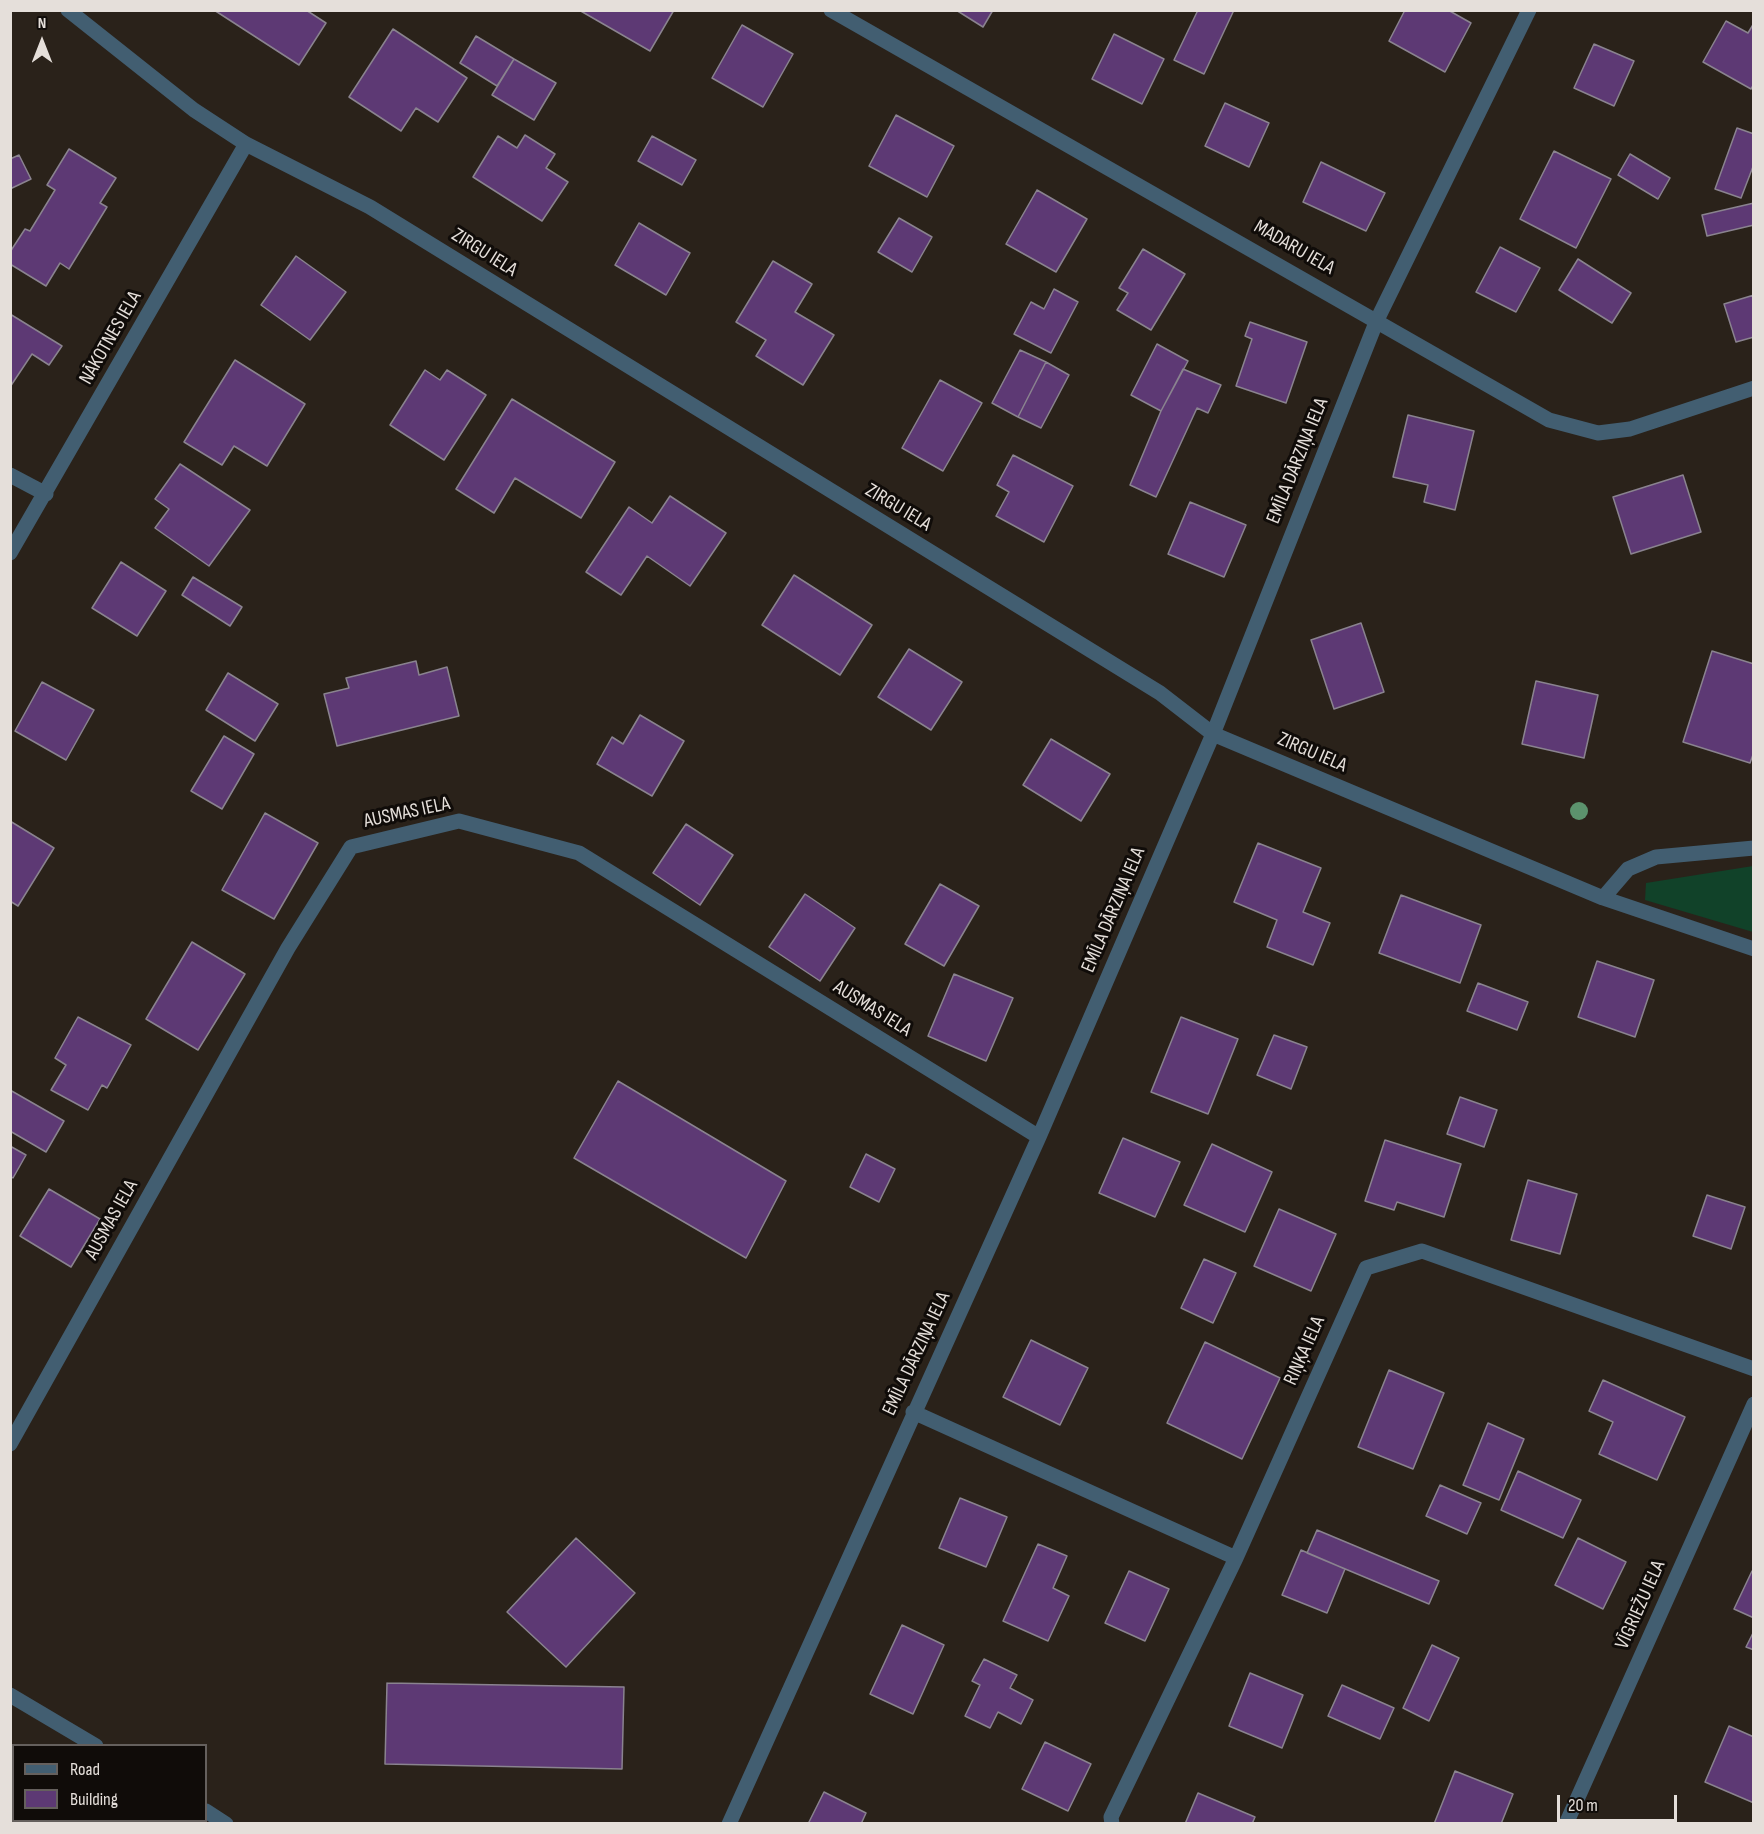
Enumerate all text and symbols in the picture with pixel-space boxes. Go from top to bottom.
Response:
north arrow [12,12,72,72]
text: N [38,14,46,33]
street label: MADARU IELA [1249,215,1339,281]
street label: ZIRGU IELA [447,223,521,283]
street label: NĀKOTNES IELA [75,287,147,389]
street label: EMĪLA DĀRZIŅA IELA [1262,395,1334,527]
street label: ZIRGU IELA [861,479,935,537]
street label: ZIRGU IELA [1274,728,1350,778]
street label: AUSMAS IELA [362,792,452,834]
street label: EMĪLA DĀRZIŅA IELA [1077,844,1151,976]
street label: AUSMAS IELA [829,976,915,1042]
street label: AUSMAS IELA [80,1176,144,1264]
street label: EMĪLA DĀRZIŅA IELA [878,1288,956,1420]
street label: RIŅĶA IELA [1279,1313,1331,1389]
street label: VĪGRIEŽU IELA [1611,1557,1671,1653]
legend [12,1744,207,1822]
text: Road [70,1759,100,1780]
scale bar [1560,1783,1680,1821]
text: Building [70,1789,118,1810]
text: 20 m [1568,1795,1598,1816]

